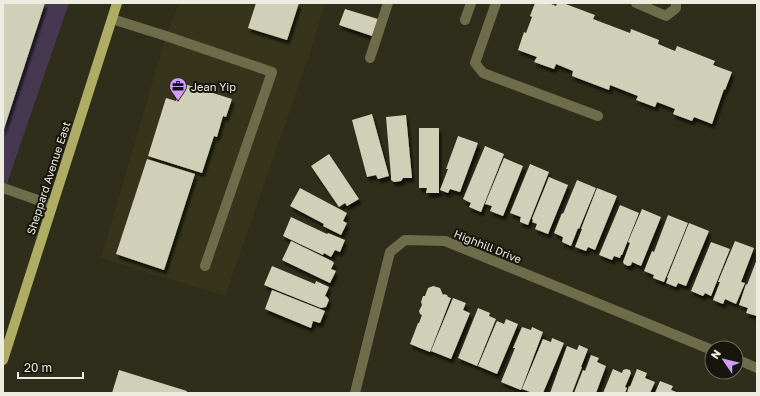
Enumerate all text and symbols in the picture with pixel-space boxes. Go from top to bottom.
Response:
office icon: Jean Yip [168,76,188,101]
place label: Jean Yip [191,80,236,93]
street label: Sheppard Avenue East [24,120,72,236]
street label: Highhill Drive [452,227,524,265]
north arrow [704,340,744,380]
text: N [708,347,723,361]
scale bar [18,354,83,380]
text: 20 m [24,360,52,375]

